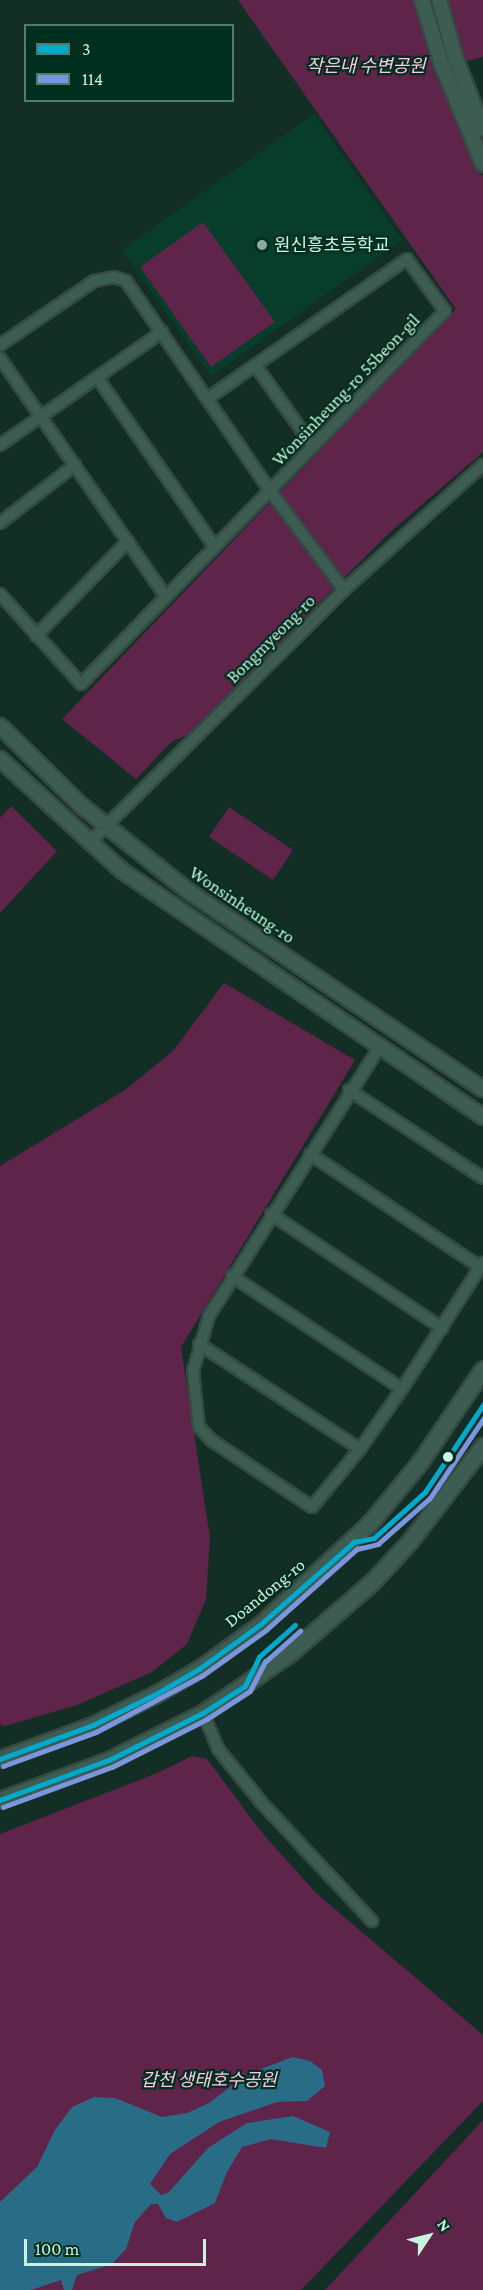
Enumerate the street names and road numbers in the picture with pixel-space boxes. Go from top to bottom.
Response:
street label: Wonsinheung-ro 55beon-gil [268,309,424,471]
street label: Bongmyeong-ro [222,590,320,688]
street label: Wonsinheung-ro [185,862,299,948]
street label: Doandong-ro [220,1554,310,1632]

